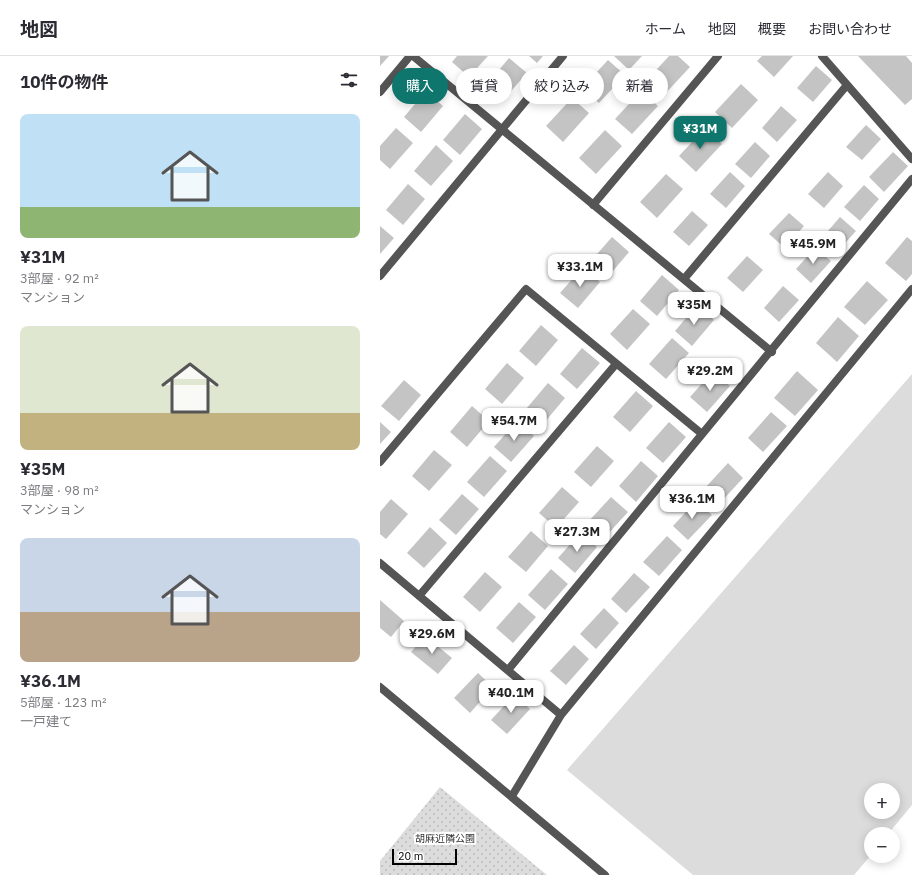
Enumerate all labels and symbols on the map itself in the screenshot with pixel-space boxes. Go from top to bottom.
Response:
pin: ¥31M [676,116,724,150]
pin: ¥45.9M [780,231,846,265]
pin: ¥33.1M [547,254,613,288]
pin: ¥35M [670,292,718,326]
pin: ¥29.2M [677,358,743,392]
pin: ¥54.7M [481,408,547,442]
pin: ¥36.1M [659,486,725,520]
pin: ¥27.3M [544,519,610,553]
pin: ¥29.6M [399,621,465,655]
pin: ¥40.1M [478,680,544,714]
park label: 胡麻近隣公園 [415,832,475,845]
scale bar [392,847,457,866]

